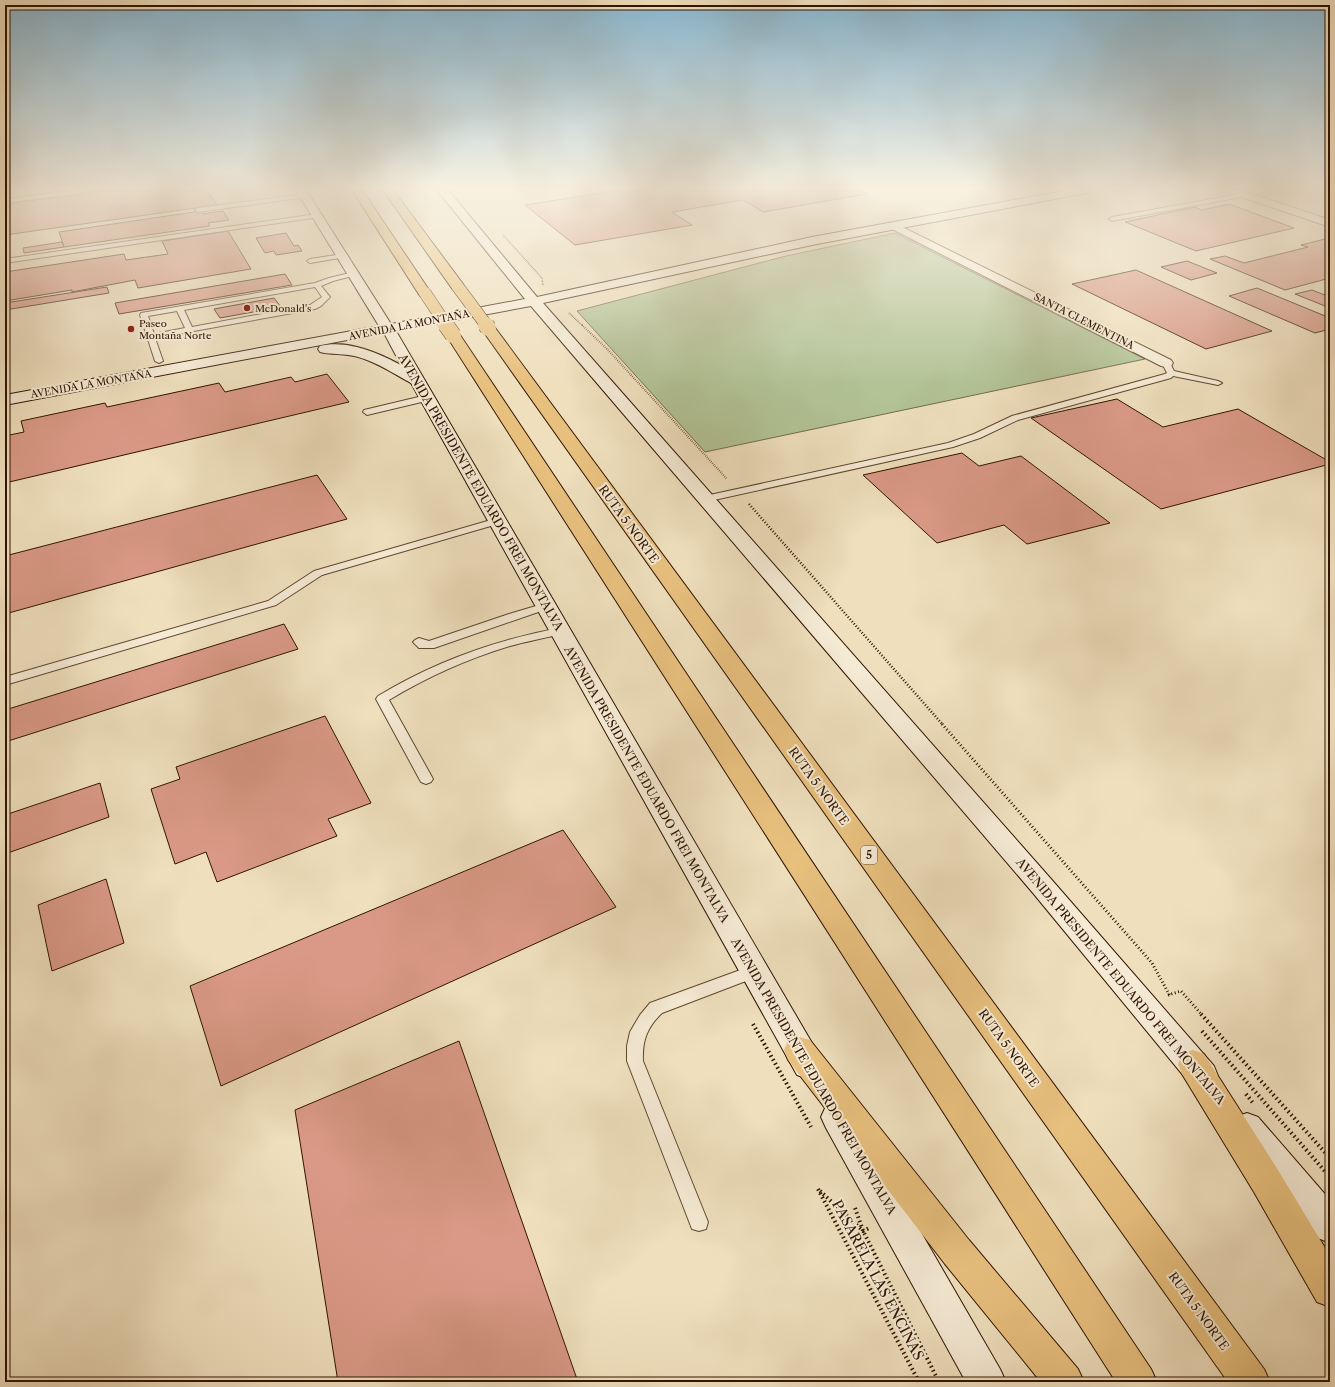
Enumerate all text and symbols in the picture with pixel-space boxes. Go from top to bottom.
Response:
street label: SANTA CLEMENTINA [1032,290,1137,352]
place label: McDonald's [255,302,311,315]
marker: McDonald's [242,303,252,313]
street label: AVENIDA LA MONTAÑA [347,307,471,343]
place label: Paseo Montaña Norte [139,317,212,342]
marker: Paseo Montaña Norte [126,324,136,334]
street label: AVENIDA PRESIDENTE EDUARDO FREI MONTALVA [395,350,567,634]
street label: AVENIDA LA MONTAÑA [28,367,153,401]
street label: RUTA 5 NORTE [596,482,662,566]
street label: AVENIDA PRESIDENTE EDUARDO FREI MONTALVA [561,642,733,926]
street label: RUTA 5 NORTE [786,744,852,828]
road number: 5 [861,846,877,864]
street label: AVENIDA PRESIDENTE EDUARDO FREI MONTALVA [1013,854,1229,1108]
street label: AVENIDA PRESIDENTE EDUARDO FREI MONTALVA [728,934,900,1218]
street label: RUTA 5 NORTE [976,1006,1042,1090]
street label: PASARELA LAS ENCINAS [828,1197,928,1363]
street label: RUTA 5 NORTE [1166,1269,1232,1353]

